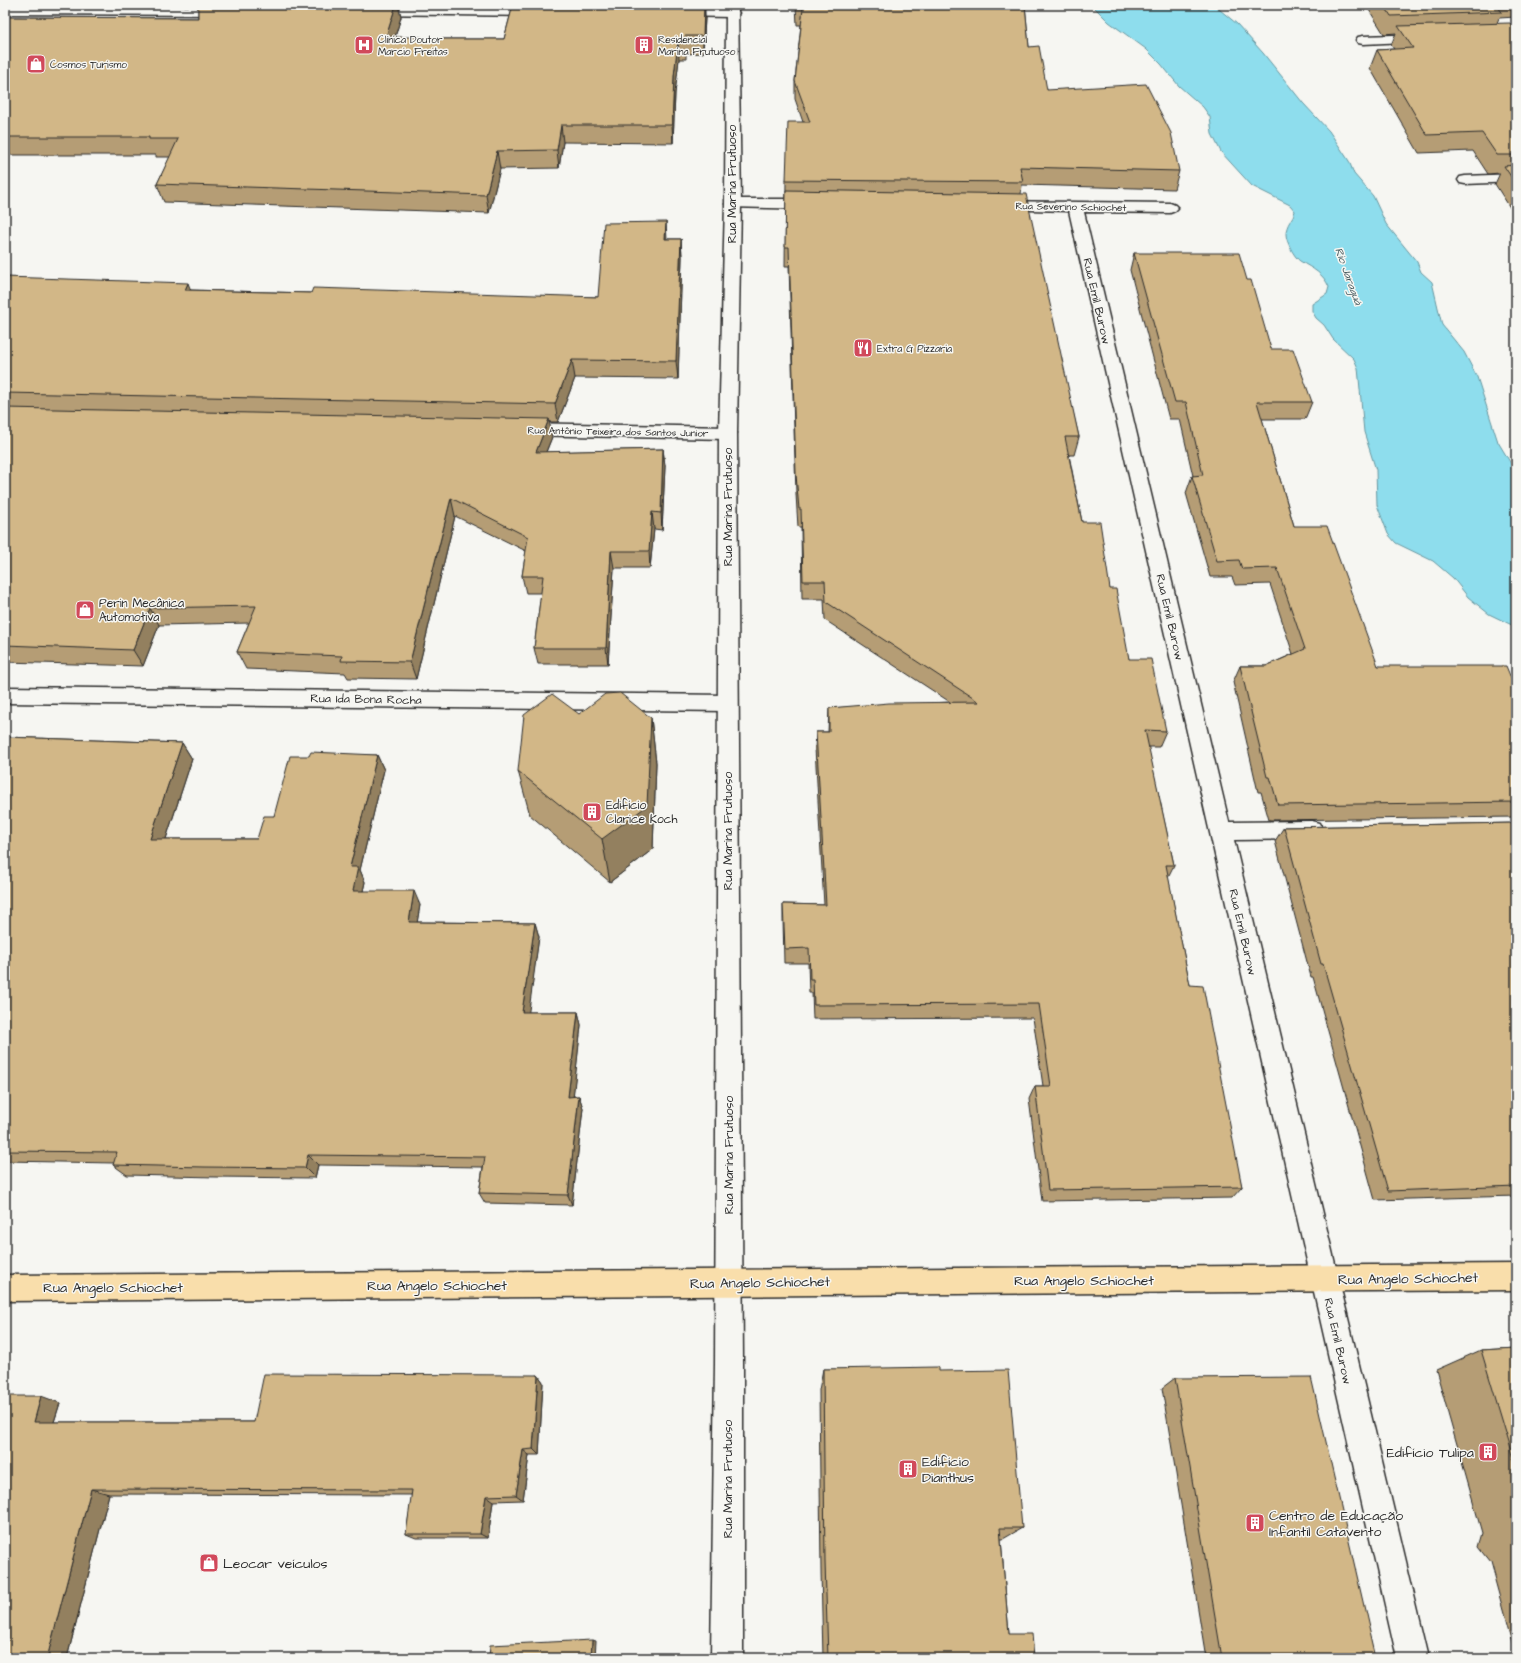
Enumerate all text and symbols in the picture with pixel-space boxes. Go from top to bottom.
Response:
place label: Clínica Doutor Marcio Freitas [378,33,448,59]
place label: Residencial Marina Frutuoso [658,33,736,59]
hospital icon: Clínica Doutor Marcio Freitas [353,34,375,56]
building icon: Residencial Marina Frutuoso [633,34,655,56]
shop icon: Cosmos Turismo [25,53,47,75]
place label: Cosmos Turismo [50,58,127,72]
street label: Rua Marina Frutuoso [724,125,741,243]
street label: Rua Severino Schiochet [1015,199,1127,215]
water label: Rio Jaraguá [1330,245,1366,309]
street label: Rua Emil Burow [1078,256,1115,346]
restaurant icon: Extra G Pizzaria [852,337,874,359]
place label: Extra G Pizzaria [877,342,952,356]
street label: Rua Antônio Teixeira dos Santos Junior [527,423,709,441]
street label: Rua Marina Frutuoso [720,448,737,566]
street label: Rua Emil Burow [1151,572,1188,662]
place label: Perin Mecânica Automotiva [99,595,184,626]
shop icon: Perin Mecânica Automotiva [74,599,96,621]
street label: Rua Ida Bona Rocha [310,690,422,709]
street label: Rua Marina Frutuoso [720,772,737,890]
place label: Edifício Clarice Koch [606,797,677,828]
building icon: Edifício Clarice Koch [581,801,603,823]
street label: Rua Emil Burow [1224,887,1261,977]
street label: Rua Marina Frutuoso [721,1096,738,1214]
street label: Rua Angelo Schiochet [1338,1268,1479,1290]
street label: Rua Angelo Schiochet [1014,1271,1154,1291]
street label: Rua Angelo Schiochet [690,1272,831,1294]
street label: Rua Angelo Schiochet [367,1276,507,1296]
street label: Rua Angelo Schiochet [43,1278,183,1298]
street label: Rua Emil Burow [1319,1296,1356,1386]
street label: Rua Marina Frutuoso [720,1420,737,1538]
building icon: Edifício Tulipa [1477,1441,1499,1463]
place label: Edifício Tulipa [1386,1443,1474,1463]
place label: Edifício Dianthus [922,1452,974,1488]
building icon: Edifício Dianthus [897,1458,919,1480]
place label: Centro de Educação Infantil Catavento [1269,1506,1403,1542]
building icon: Centro de Educação Infantil Catavento [1244,1512,1266,1534]
shop icon: Leocar veículos [198,1552,220,1574]
place label: Leocar veículos [223,1554,327,1574]

